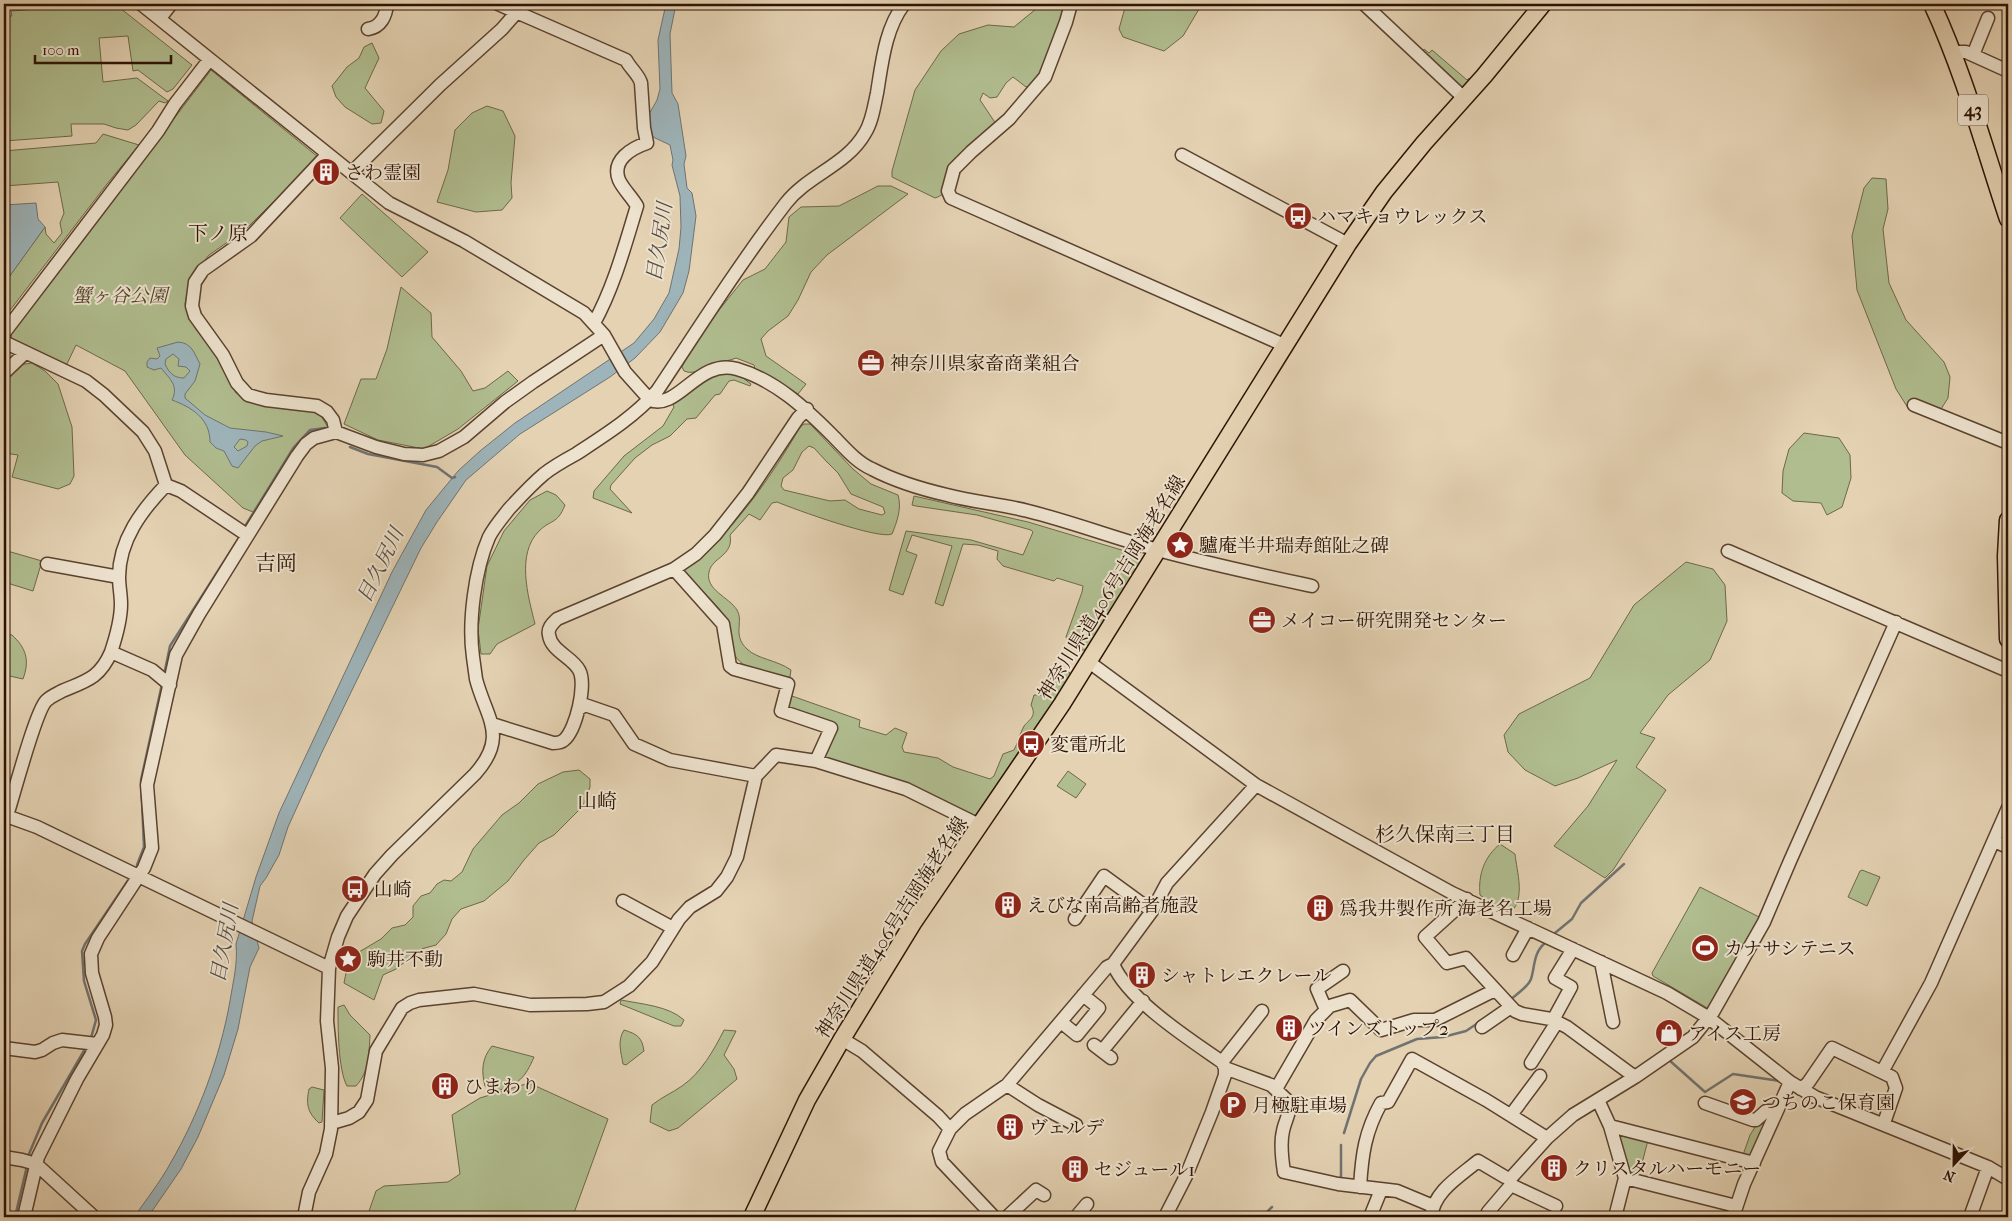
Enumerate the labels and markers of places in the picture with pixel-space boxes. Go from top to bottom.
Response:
building icon: さわ霊園 [311,157,341,187]
place label: さわ霊園 [345,162,421,184]
bus stop icon: ハマキョウレックス [1283,201,1313,231]
place label: ハマキョウレックス [1317,206,1488,228]
office icon: 神奈川県家畜商業組合 [856,348,886,378]
place label: 神奈川県家畜商業組合 [890,353,1080,375]
place icon: 驢庵半井瑞寿館阯之碑 [1165,530,1195,560]
place label: 驢庵半井瑞寿館阯之碑 [1199,535,1389,557]
office icon: メイコー研究開発センター [1247,605,1277,635]
place label: メイコー研究開発センター [1281,610,1507,632]
bus stop icon: 変電所北 [1016,729,1046,759]
place label: 変電所北 [1050,734,1126,756]
bus stop icon: 山崎 [340,874,370,904]
place label: 山崎 [374,879,412,901]
building icon: えびな南高齢者施設 [993,890,1023,920]
building icon: 爲我井製作所 海老名工場 [1305,893,1335,923]
place label: えびな南高齢者施設 [1027,895,1198,917]
place label: 爲我井製作所 海老名工場 [1339,898,1552,920]
sports icon: カナサシテニス [1690,933,1720,963]
place label: カナサシテニス [1724,938,1856,960]
place icon: 駒井不動 [333,944,363,974]
place label: 駒井不動 [367,949,443,971]
building icon: シャトレエクレール [1127,960,1157,990]
place label: シャトレエクレール [1161,965,1331,987]
building icon: ツインズトップ2 [1274,1013,1304,1043]
place label: ツインズトップ2 [1308,1018,1449,1040]
shop icon: アイス工房 [1654,1018,1684,1048]
place label: アイス工房 [1688,1023,1781,1045]
building icon: ひまわり [430,1071,460,1101]
place label: ひまわり [464,1076,540,1098]
school or university icon: つちのこ保育園 [1728,1087,1758,1117]
parking icon: 月極駐車場 [1218,1090,1248,1120]
place label: つちのこ保育園 [1762,1092,1895,1114]
place label: 月極駐車場 [1252,1095,1347,1117]
building icon: ヴェルデ [995,1112,1025,1142]
place label: ヴェルデ [1029,1117,1104,1139]
building icon: クリスタルハーモニー [1539,1153,1569,1183]
building icon: セジュール1 [1060,1154,1090,1184]
place label: クリスタルハーモニー [1573,1158,1761,1180]
place label: セジュール1 [1094,1159,1195,1181]

